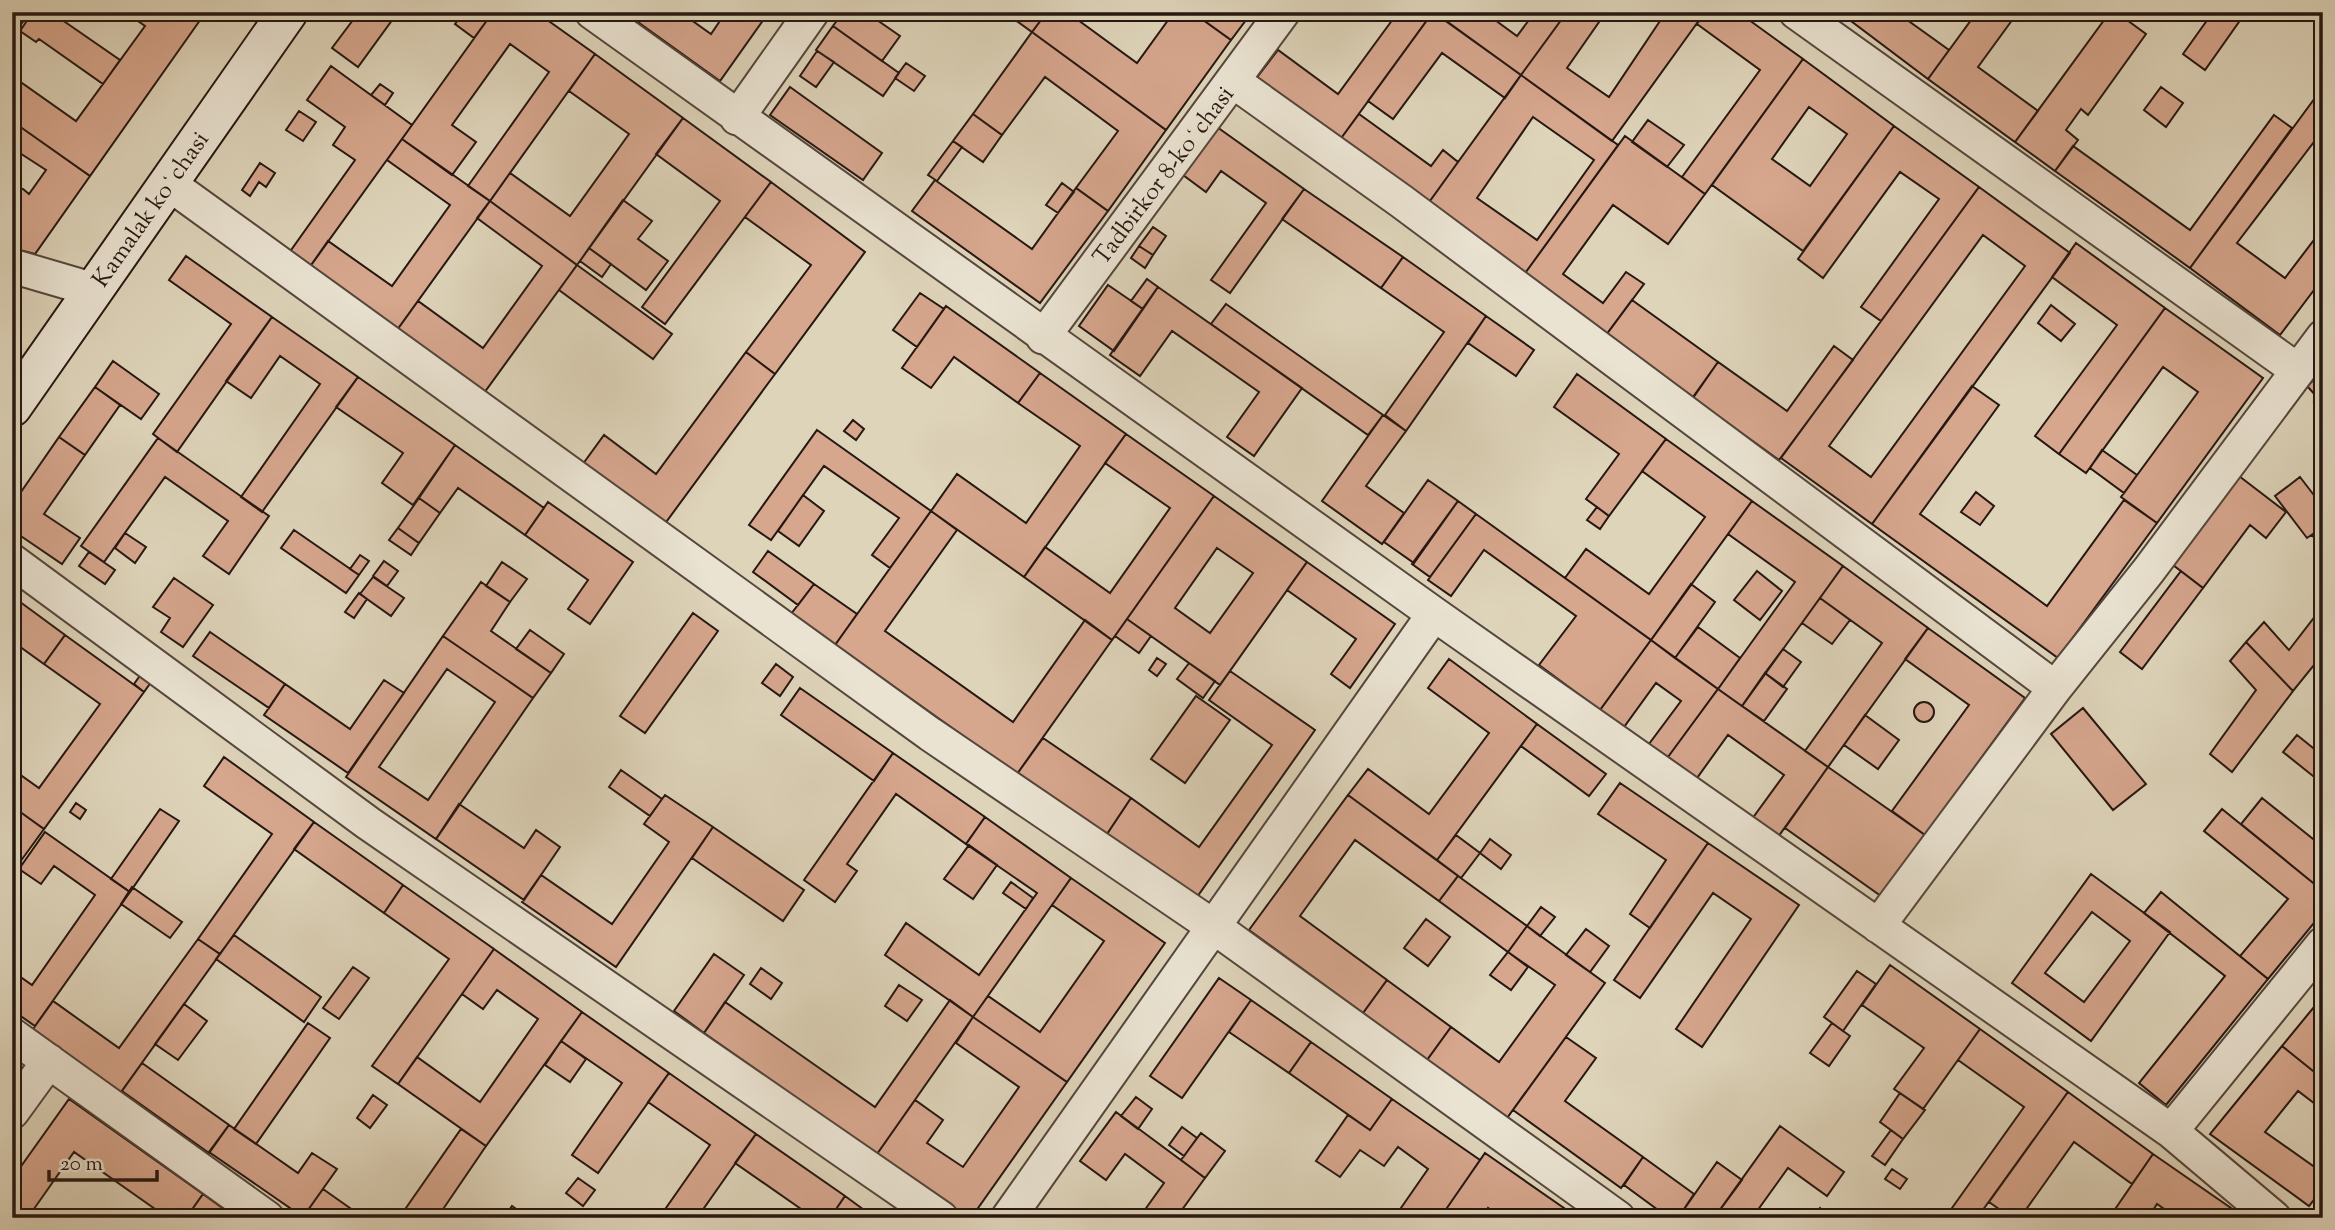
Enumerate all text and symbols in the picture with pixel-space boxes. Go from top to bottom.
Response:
street label: Tadbirkor 8-koʻchasi [1086,79,1243,273]
street label: Kamalak koʻchasi [85,125,218,295]
scale bar [49,1139,158,1183]
text: 20 m [60,1150,103,1180]

